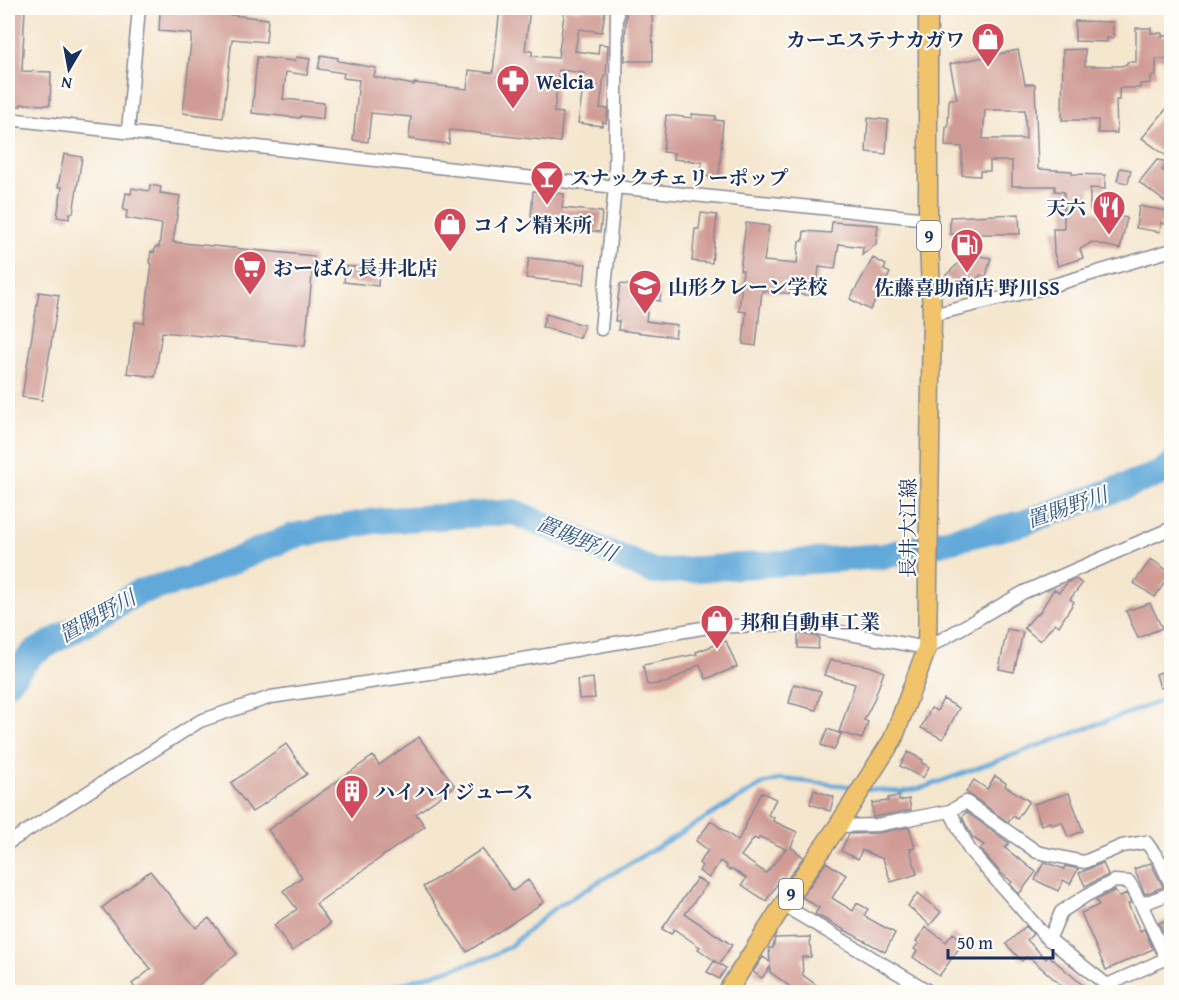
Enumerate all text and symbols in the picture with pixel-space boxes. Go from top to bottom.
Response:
shop icon: カーエステナカガワ [970,21,1006,68]
place label: カーエステナカガワ [786,25,965,54]
north arrow [39,39,99,99]
pharmacy icon: Welcia [495,63,531,110]
place label: Welcia [536,67,595,96]
text: N [59,71,74,97]
bar icon: スナックチェリーポップ [529,159,565,206]
place label: スナックチェリーポップ [570,163,789,192]
restaurant icon: 天六 [1091,189,1127,236]
place label: 天六 [1046,193,1086,222]
shop icon: コイン精米所 [432,206,468,253]
place label: コイン精米所 [473,210,592,239]
road number: 9 [917,221,941,251]
fuel station icon: 佐藤喜助商店 野川SS [949,227,985,274]
supermarket icon: おーばん 長井北店 [232,249,268,296]
place label: おーばん 長井北店 [273,253,437,282]
school or university icon: 山形クレーン学校 [627,268,663,315]
place label: 山形クレーン学校 [668,272,828,301]
place label: 佐藤喜助商店 野川SS [874,273,1060,302]
street label: 長井大江線 [893,478,922,578]
water label: 置賜野川 [1022,478,1114,535]
water label: 置賜野川 [532,507,624,569]
water label: 置賜野川 [53,581,143,650]
shop icon: 邦和自動車工業 [699,603,735,650]
place label: 邦和自動車工業 [740,607,880,636]
building icon: ハイハイジュース [334,773,370,820]
place label: ハイハイジュース [375,777,533,806]
road number: 9 [779,879,803,909]
scale bar [948,922,1053,960]
text: 50 m [957,929,993,956]

